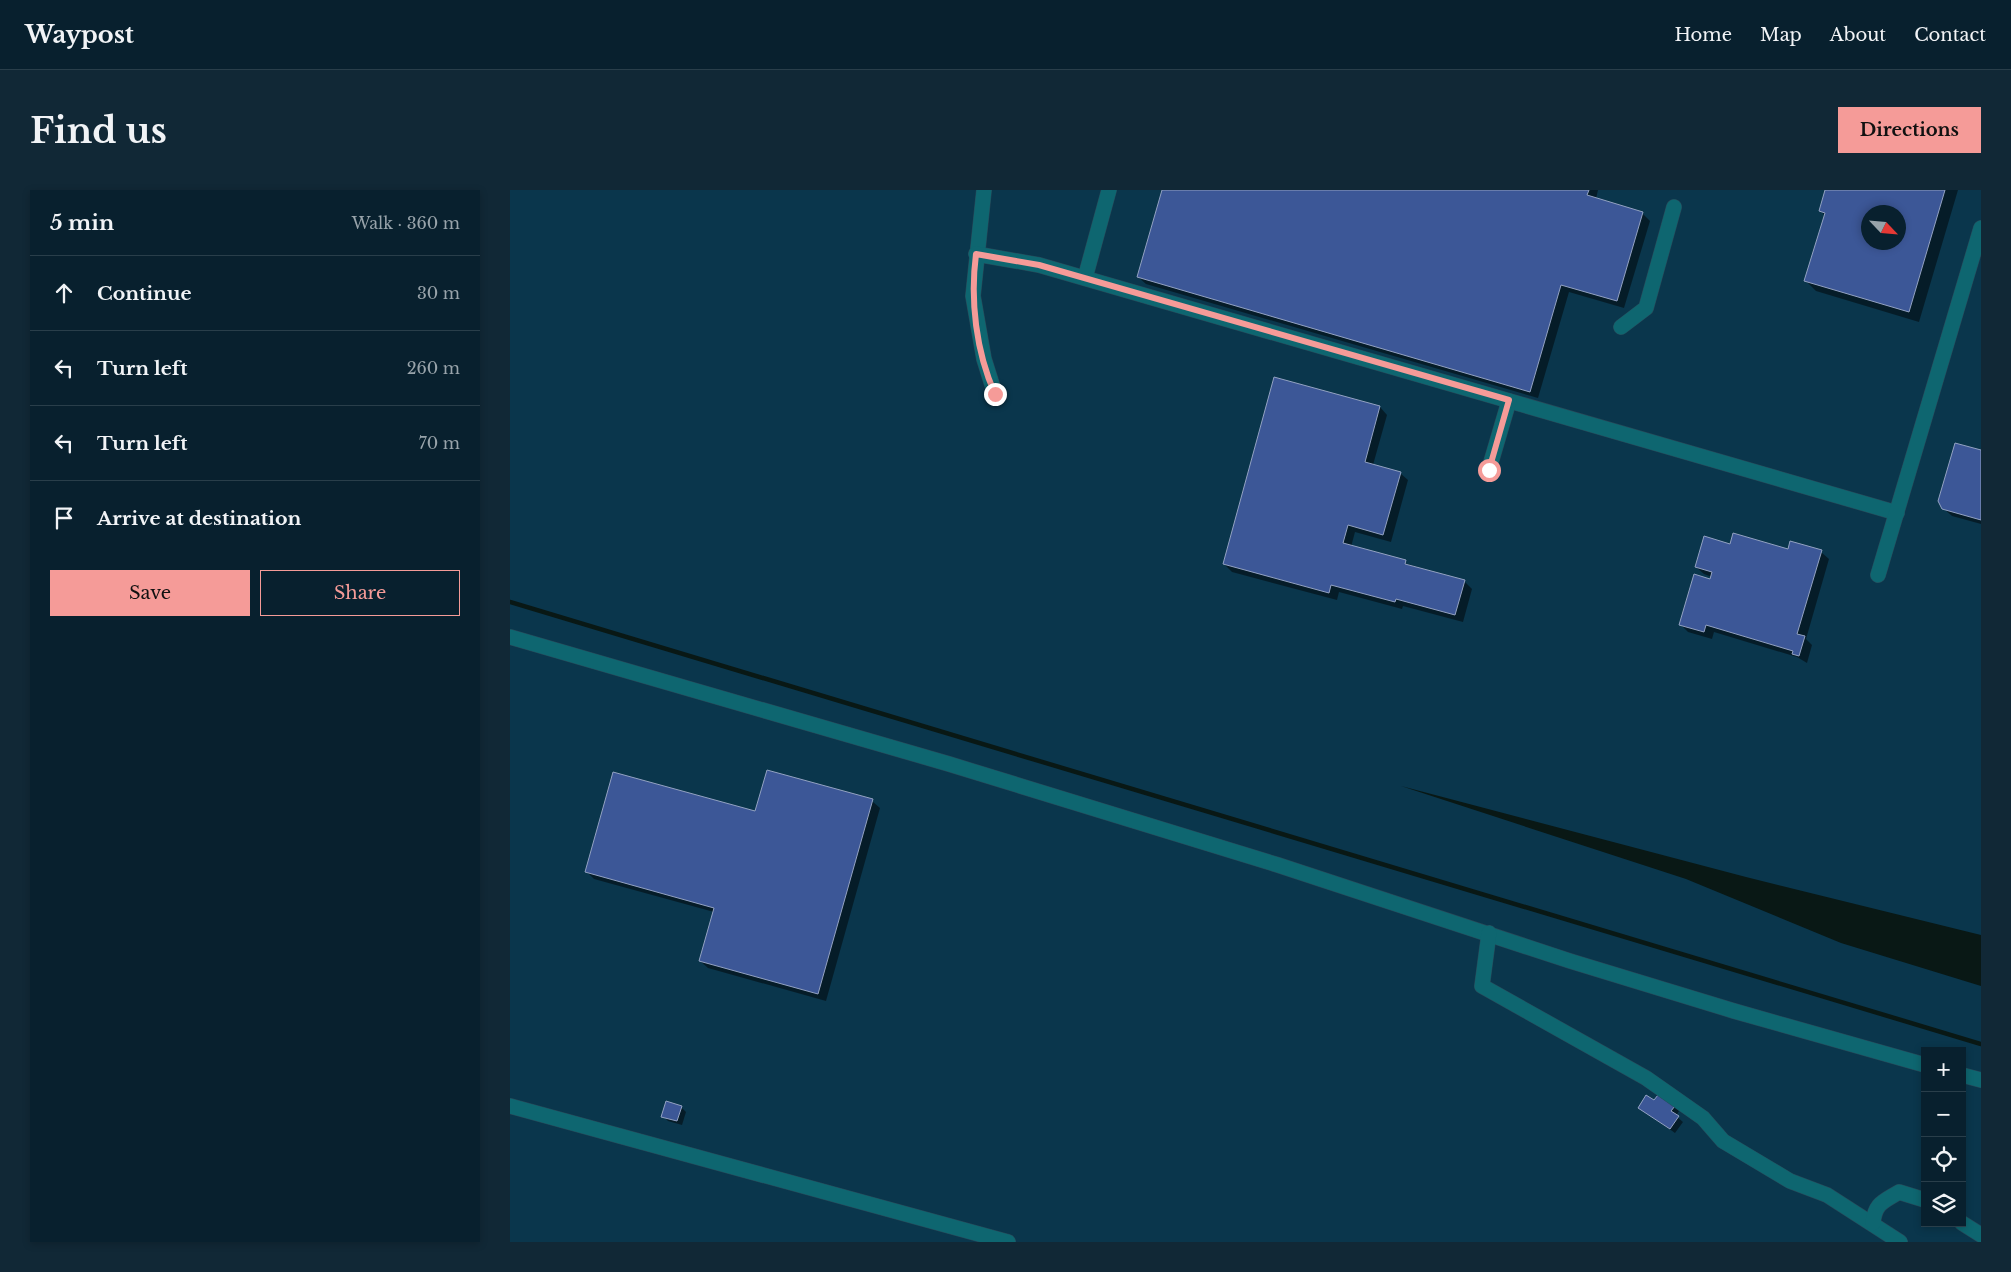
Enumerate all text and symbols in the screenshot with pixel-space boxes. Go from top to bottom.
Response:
text: Waypost [25,20,134,49]
text: Home [1674,24,1732,46]
text: Map [1760,24,1802,46]
text: About [1830,24,1886,46]
text: Contact [1914,24,1986,46]
button: Directions [1838,107,1981,153]
text: Find us [30,109,167,152]
north arrow [1861,205,1906,250]
text: 5 min [50,210,114,236]
text: Walk · 360 m [352,213,460,233]
icon: ahead [50,279,78,307]
text: Continue [97,282,192,305]
text: 30 m [417,283,460,303]
icon: left [50,354,78,382]
text: Turn left [97,357,188,380]
text: 260 m [407,358,460,378]
route end [984,383,1007,406]
icon: left [50,429,78,457]
text: Turn left [97,432,188,455]
text: 70 m [419,433,460,453]
route start [1478,459,1501,482]
icon: arrive [50,504,78,532]
text: Arrive at destination [97,507,301,530]
button: Save [50,570,250,616]
button: Share [260,570,460,616]
map controls [1921,1047,1966,1227]
button: + [1921,1047,1966,1092]
button: − [1921,1092,1966,1137]
button: locate [1921,1137,1966,1182]
button: layers [1921,1182,1966,1227]

